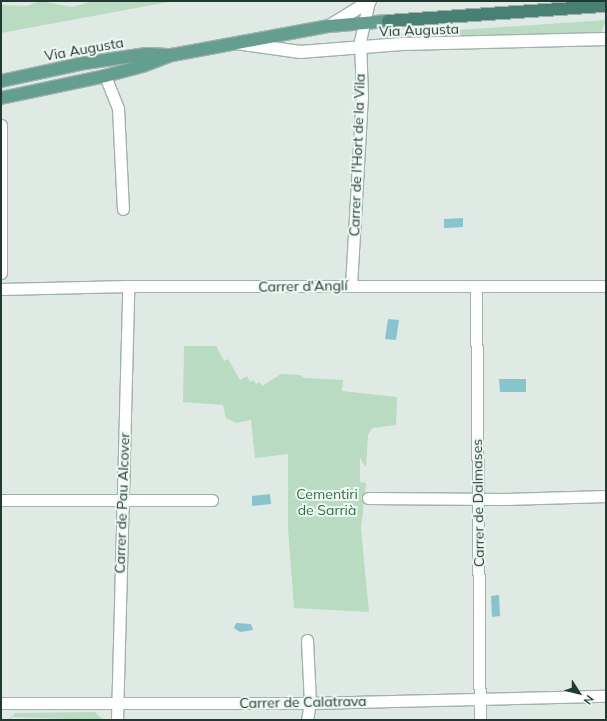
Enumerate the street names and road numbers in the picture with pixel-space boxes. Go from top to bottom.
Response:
street label: Via Augusta [379,20,459,40]
street label: Via Augusta [43,34,125,64]
street label: Carrer de l'Hort de la Vila [346,73,368,237]
street label: Carrer d'Anglí [258,277,348,295]
street label: Carrer de Pau Alcover [111,432,133,574]
street label: Carrer de Dalmases [468,439,488,567]
street label: Carrer de Calatrava [239,692,367,712]

